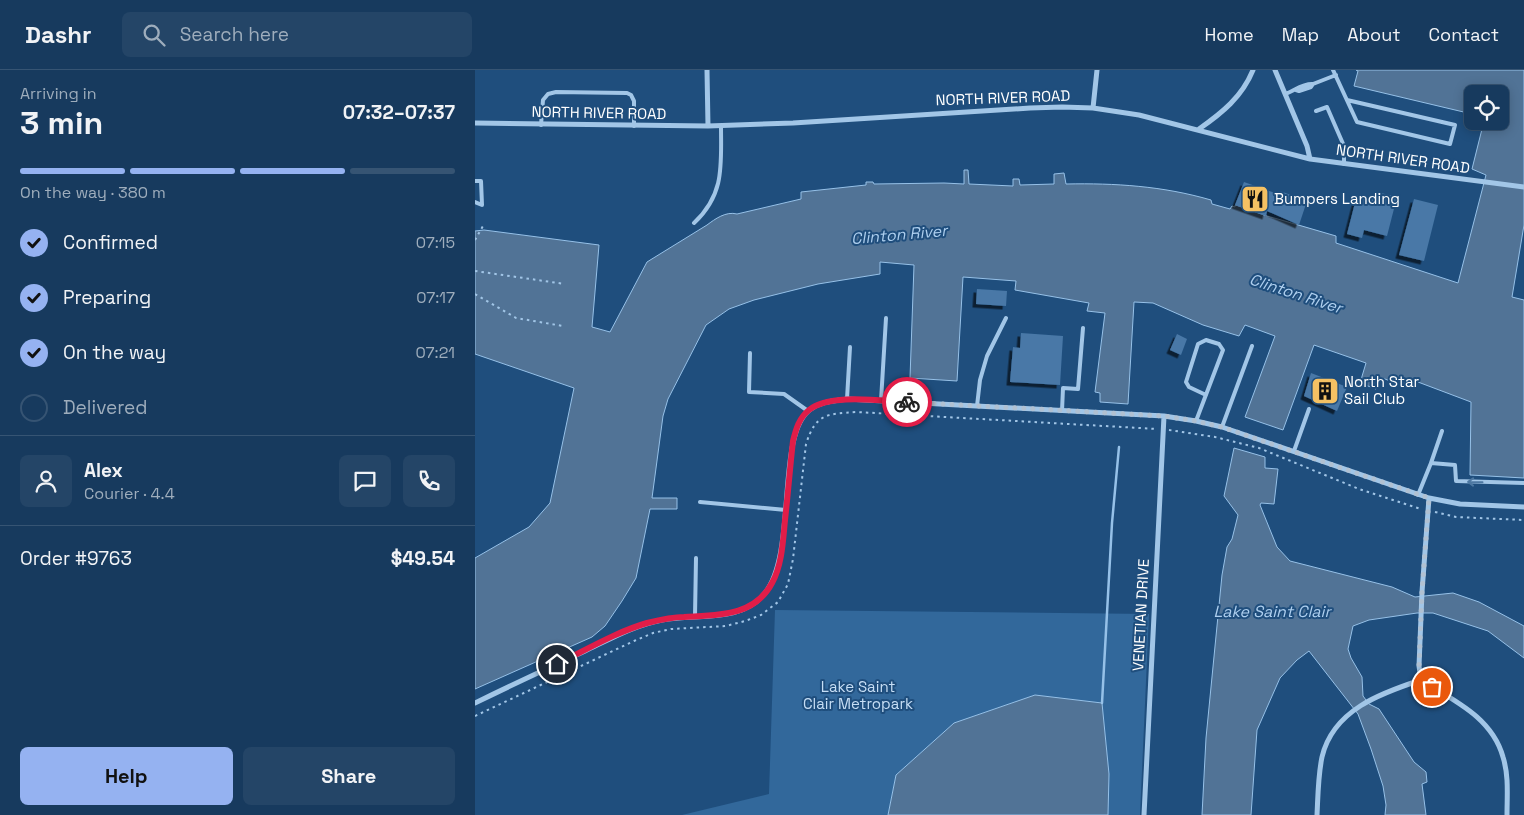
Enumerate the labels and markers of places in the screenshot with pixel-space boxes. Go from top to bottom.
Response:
restaurant icon: Bumpers Landing [1240,184,1270,214]
place label: Bumpers Landing [1274,189,1400,208]
place label: North Star Sail Club [1344,372,1420,408]
building icon: North Star Sail Club [1310,376,1340,406]
pin [536,643,578,685]
pin [1411,666,1453,708]

